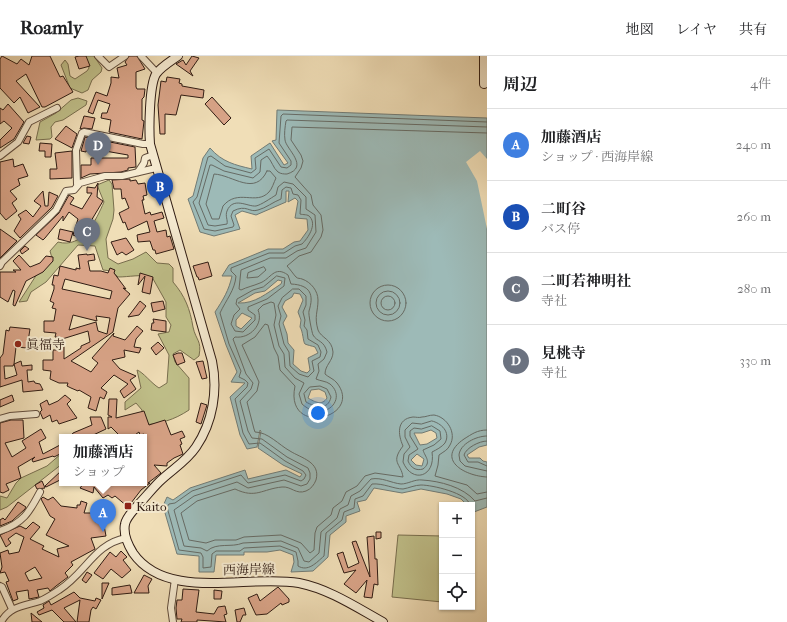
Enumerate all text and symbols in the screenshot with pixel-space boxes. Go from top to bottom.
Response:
text: Roamly [20,17,83,39]
text: 地図 [626,21,654,38]
text: レイヤ [676,21,717,38]
text: 共有 [739,21,767,38]
text: 周辺 [503,74,537,94]
text: 4件 [750,76,771,91]
text: 加藤酒店 [541,128,601,146]
pin: D [85,132,111,165]
text: A [512,137,520,152]
text: 240 m [736,137,771,152]
text: ショップ · 西海岸線 [541,149,653,164]
pin: B [147,173,173,206]
text: 二町谷 [541,200,586,218]
text: B [512,209,520,224]
text: 260 m [737,209,771,224]
pin: C [74,218,100,251]
text: バス停 [541,221,580,236]
text: 二町若神明社 [541,272,631,290]
text: C [512,281,520,296]
text: 280 m [737,281,771,296]
text: 寺社 [541,293,567,308]
place label: 眞福寺 [26,337,65,352]
marker: 眞福寺 [13,339,23,349]
text: 見桃寺 [541,344,586,362]
text: D [511,353,521,368]
text: 330 m [740,353,771,368]
text: 寺社 [541,365,567,380]
your location [308,403,328,423]
popup [59,434,147,486]
text: 加藤酒店 [73,443,133,461]
text: ショップ [73,464,125,479]
pin: A [90,499,116,532]
place label: Kaito [136,499,167,514]
marker: Kaito [123,501,133,511]
map controls [439,502,475,610]
button: + [439,502,475,538]
button: − [439,538,475,574]
street label: 西海岸線 [223,562,275,577]
button: locate [439,574,475,610]

